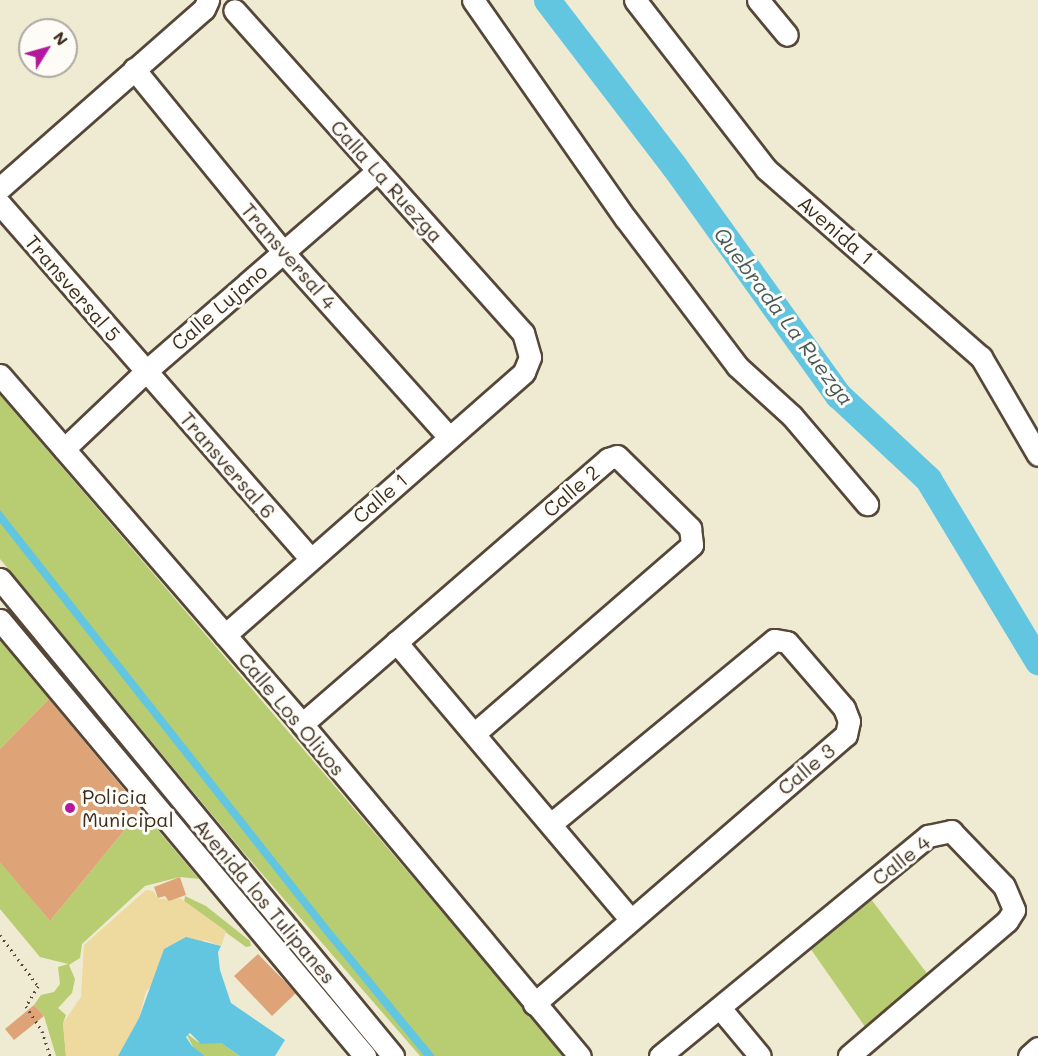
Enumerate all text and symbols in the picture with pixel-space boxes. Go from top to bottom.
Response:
north arrow [18,18,78,78]
text: N [49,27,73,49]
street label: Calla La Ruezga [326,115,448,247]
street label: Avenida 1 [793,191,879,269]
street label: Transversal 4 [236,198,342,314]
water label: Quebrada La Ruezga [709,222,859,410]
street label: Transversal 5 [20,230,126,346]
street label: Calle Lujano [166,259,272,355]
street label: Transversal 6 [175,407,281,523]
street label: Calle 2 [538,460,604,522]
street label: Calle 1 [348,468,412,528]
street label: Calle Los Olivos [234,648,350,780]
street label: Calle 3 [773,738,839,800]
place label: Policia Municipal [82,784,174,831]
marker: Policia Municipal [63,801,77,815]
street label: Avenida los Tulipanes [189,814,341,988]
street label: Calle 4 [867,830,935,890]

